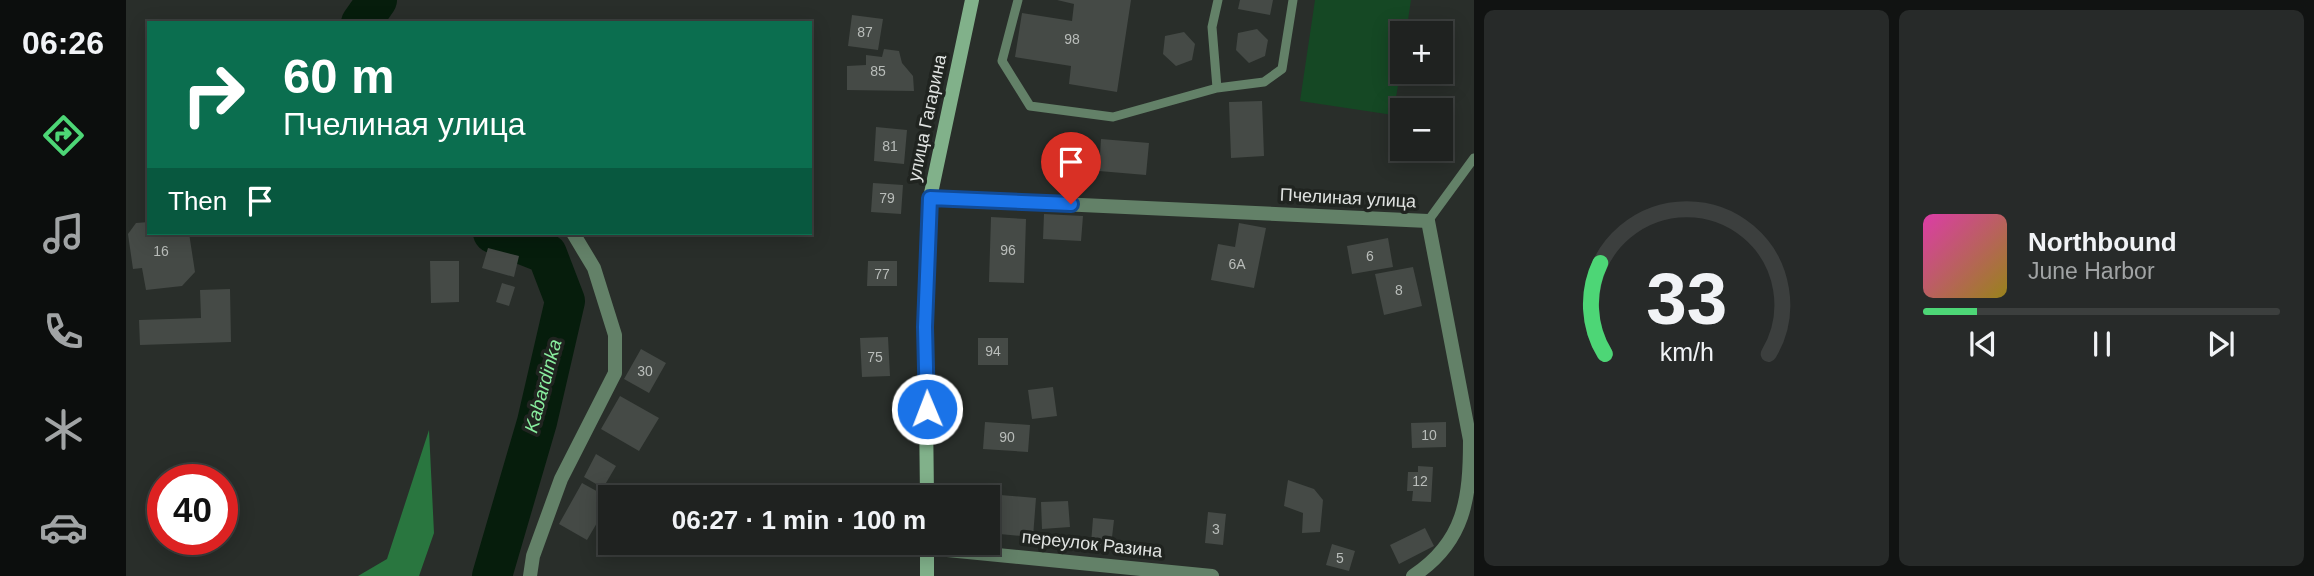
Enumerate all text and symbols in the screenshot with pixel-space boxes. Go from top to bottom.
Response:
map controls [1390,21,1453,161]
button: + [1390,21,1453,84]
house number: 87 [857,24,873,40]
text: 06:26 [22,25,104,61]
house number: 98 [1064,31,1080,47]
icon: right [168,49,259,140]
text: 60 m [283,49,395,103]
street label: улица Гагарина [904,52,950,183]
house number: 85 [870,63,886,79]
button: − [1390,98,1453,161]
text: Пчелиная улица [283,106,526,142]
icon: directions [39,111,88,160]
pin [1041,132,1101,204]
house number: 81 [882,138,898,154]
icon: arrive [1052,143,1090,181]
icon: arrive [241,182,279,220]
street label: Пчелиная улица [1279,184,1418,212]
text: Then [168,186,227,216]
house number: 79 [879,190,895,206]
icon: music [39,209,88,258]
text: Northbound [2028,227,2177,257]
house number: 96 [1000,242,1016,258]
house number: 16 [153,243,169,259]
house number: 6 [1366,248,1374,264]
house number: 6А [1228,256,1246,272]
text: 33 [1646,258,1727,339]
text: June Harbor [2028,258,2155,284]
house number: 77 [874,266,890,282]
house number: 8 [1395,282,1403,298]
icon: phone [39,307,88,356]
icon: previous [1964,325,2002,363]
icon: pause [2083,325,2121,363]
icon: next [2202,325,2240,363]
water label: Kabardinka [520,337,566,435]
text: km/h [1659,338,1714,366]
house number: 94 [985,343,1001,359]
house number: 75 [867,349,883,365]
house number: 30 [637,363,653,379]
position arrow [890,372,964,446]
icon: climate [39,405,88,454]
house number: 10 [1421,427,1437,443]
house number: 90 [999,429,1015,445]
speed limit sign: 40 [147,464,238,555]
house number: 12 [1412,473,1428,489]
icon: car [39,503,88,552]
text: 06:27 · 1 min · 100 m [672,505,926,535]
house number: 3 [1212,521,1220,537]
street label: переулок Разина [1021,527,1164,561]
house number: 5 [1336,550,1344,566]

